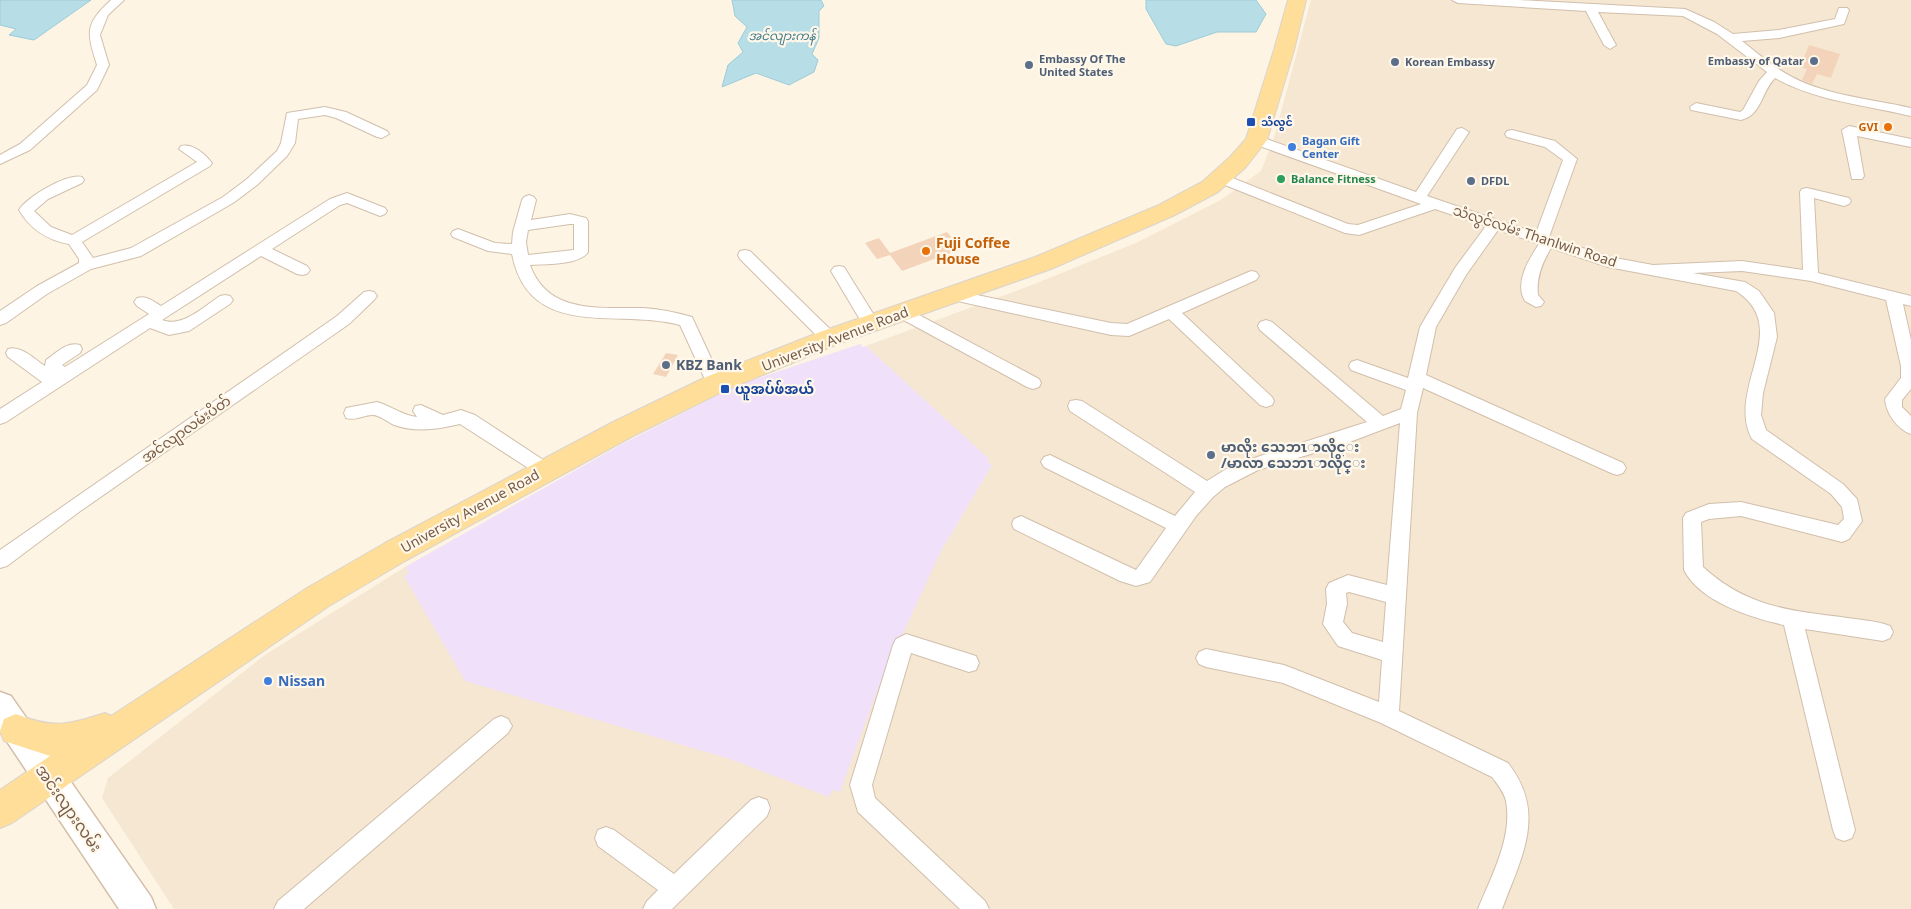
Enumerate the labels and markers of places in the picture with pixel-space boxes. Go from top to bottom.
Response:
place label: Embassy Of The United States [1039,51,1126,79]
place label: Embassy of Qatar [1708,53,1804,68]
place label: Korean Embassy [1405,54,1496,69]
marker: Embassy of Qatar [1808,55,1820,67]
marker: Korean Embassy [1389,56,1401,68]
marker: Embassy Of The United States [1023,59,1035,71]
place label: သံလွင် [1261,114,1293,132]
marker: သံလွင် [1245,116,1257,128]
place label: GVI [1859,119,1878,134]
marker: GVI [1882,121,1894,133]
place label: Bagan Gift Center [1302,133,1360,161]
marker: Bagan Gift Center [1286,141,1298,153]
place label: Balance Fitness [1291,171,1376,186]
marker: Balance Fitness [1275,173,1287,185]
place label: DFDL [1481,173,1509,188]
marker: DFDL [1465,175,1477,187]
place label: Fuji Coffee House [936,233,1010,268]
marker: Fuji Coffee House [920,245,932,257]
place label: KBZ Bank [676,355,742,374]
marker: KBZ Bank [660,359,672,371]
place label: ယူအပ်ဖ်အယ် [735,379,814,401]
marker: ယူအပ်ဖ်အယ် [719,383,731,395]
place label: မာလိုး သေဘၤာလိုင္း /မာလာ သေဘၤာလိုင္း [1221,437,1366,475]
marker: မာလိုး သေဘၤာလိုင္း /မာလာ သေဘၤာလိုင္း [1205,449,1217,461]
place label: Nissan [278,671,325,690]
marker: Nissan [262,675,274,687]

